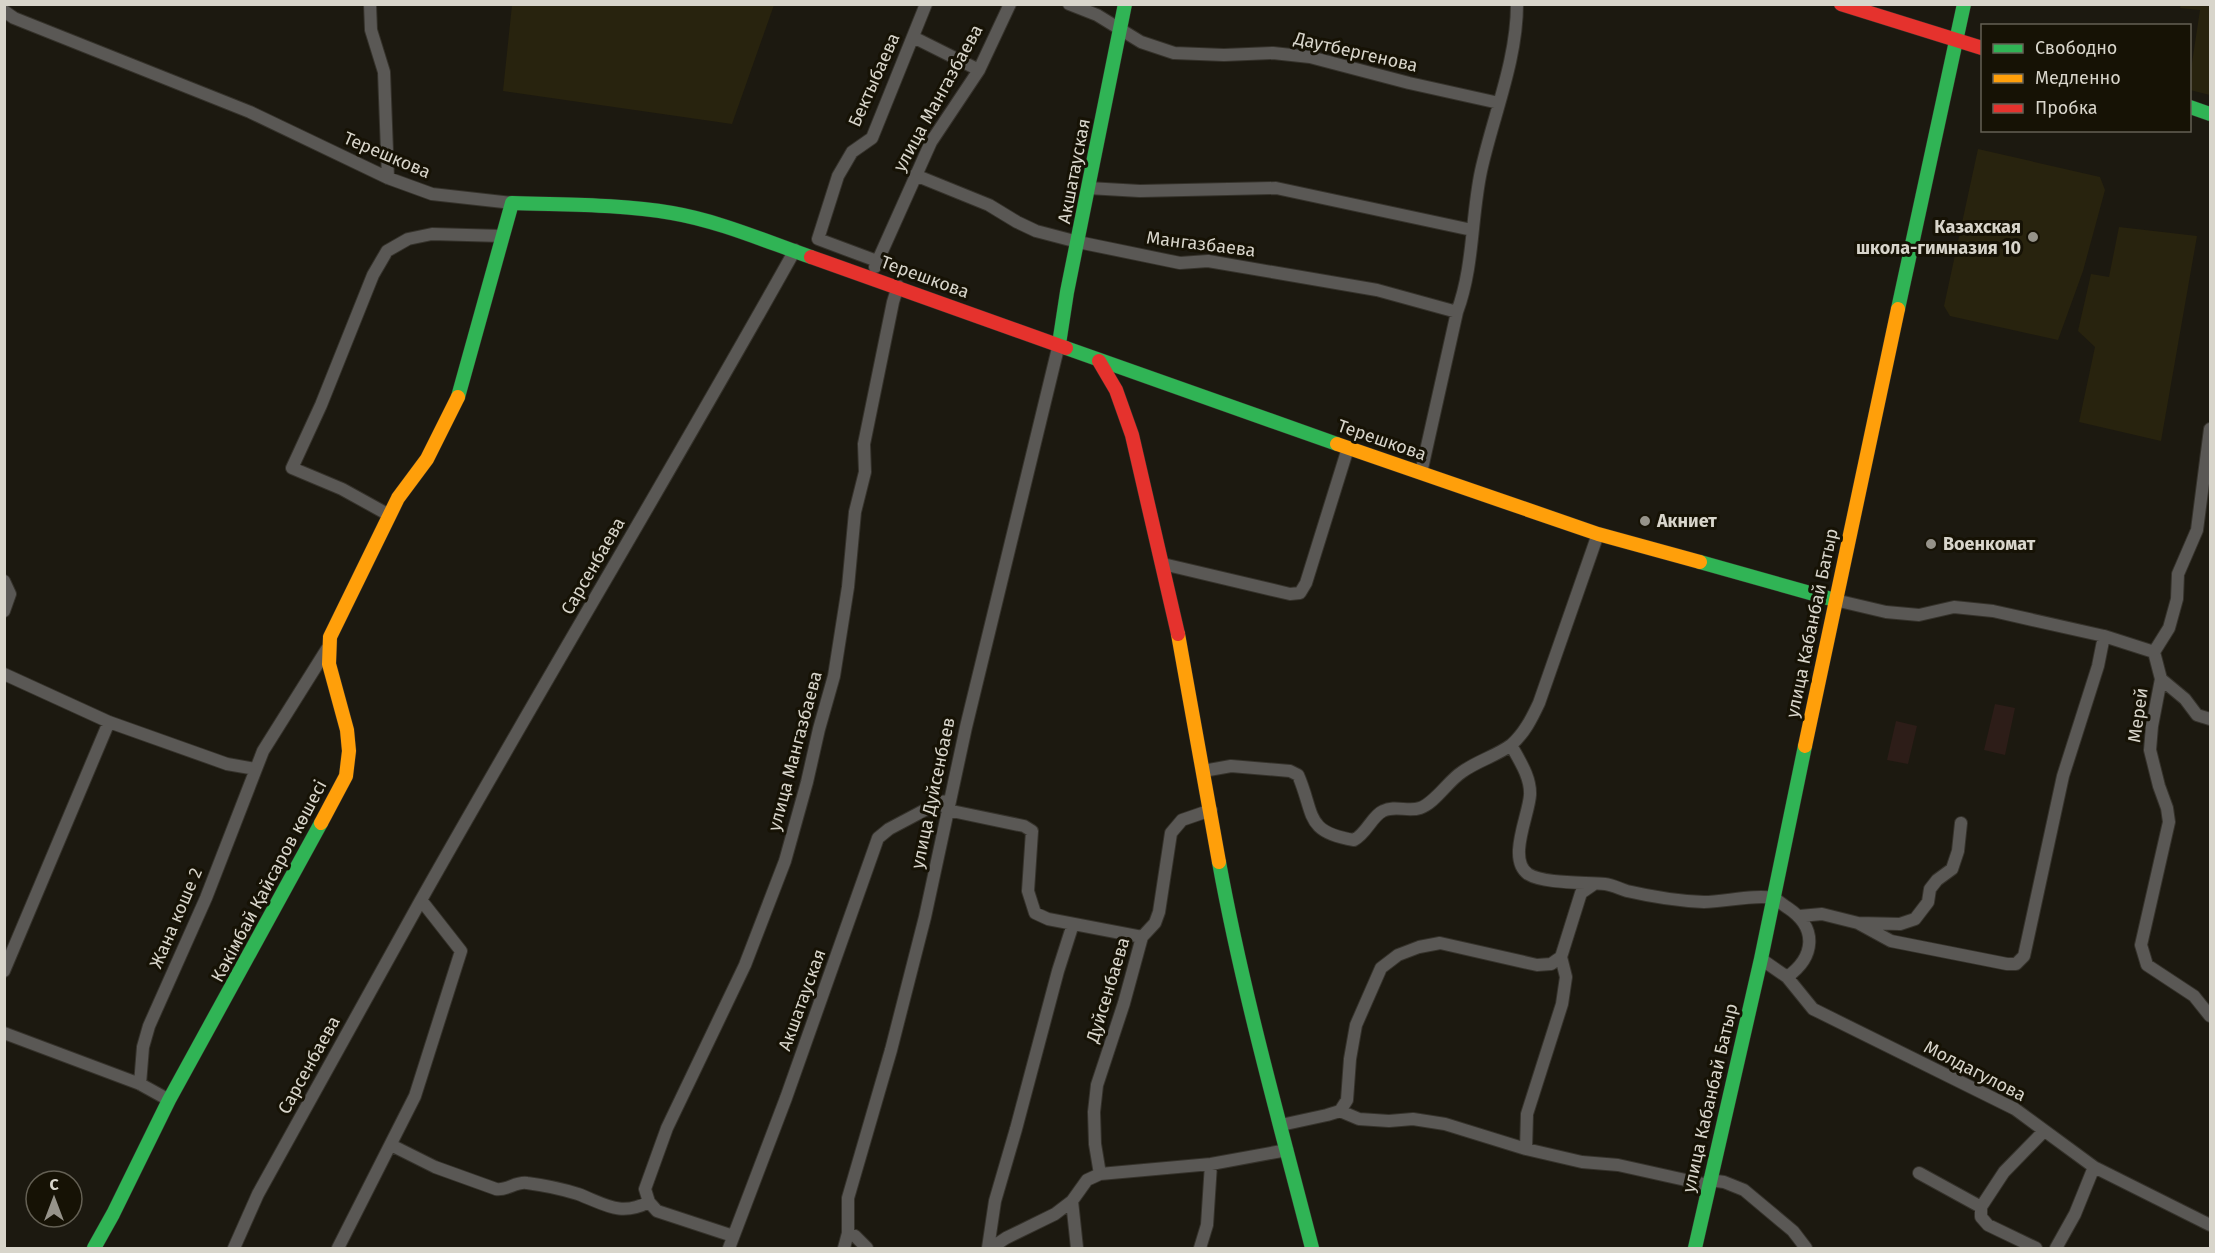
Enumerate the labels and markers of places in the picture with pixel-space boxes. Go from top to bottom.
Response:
place label: Казахская школа-гимназия 10 [1856,216,2021,259]
marker: Казахская школа-гимназия 10 [2026,230,2040,244]
place label: Акниет [1656,510,1717,532]
marker: Акниет [1638,514,1652,528]
place label: Военкомат [1943,533,2036,555]
marker: Военкомат [1924,537,1938,551]

